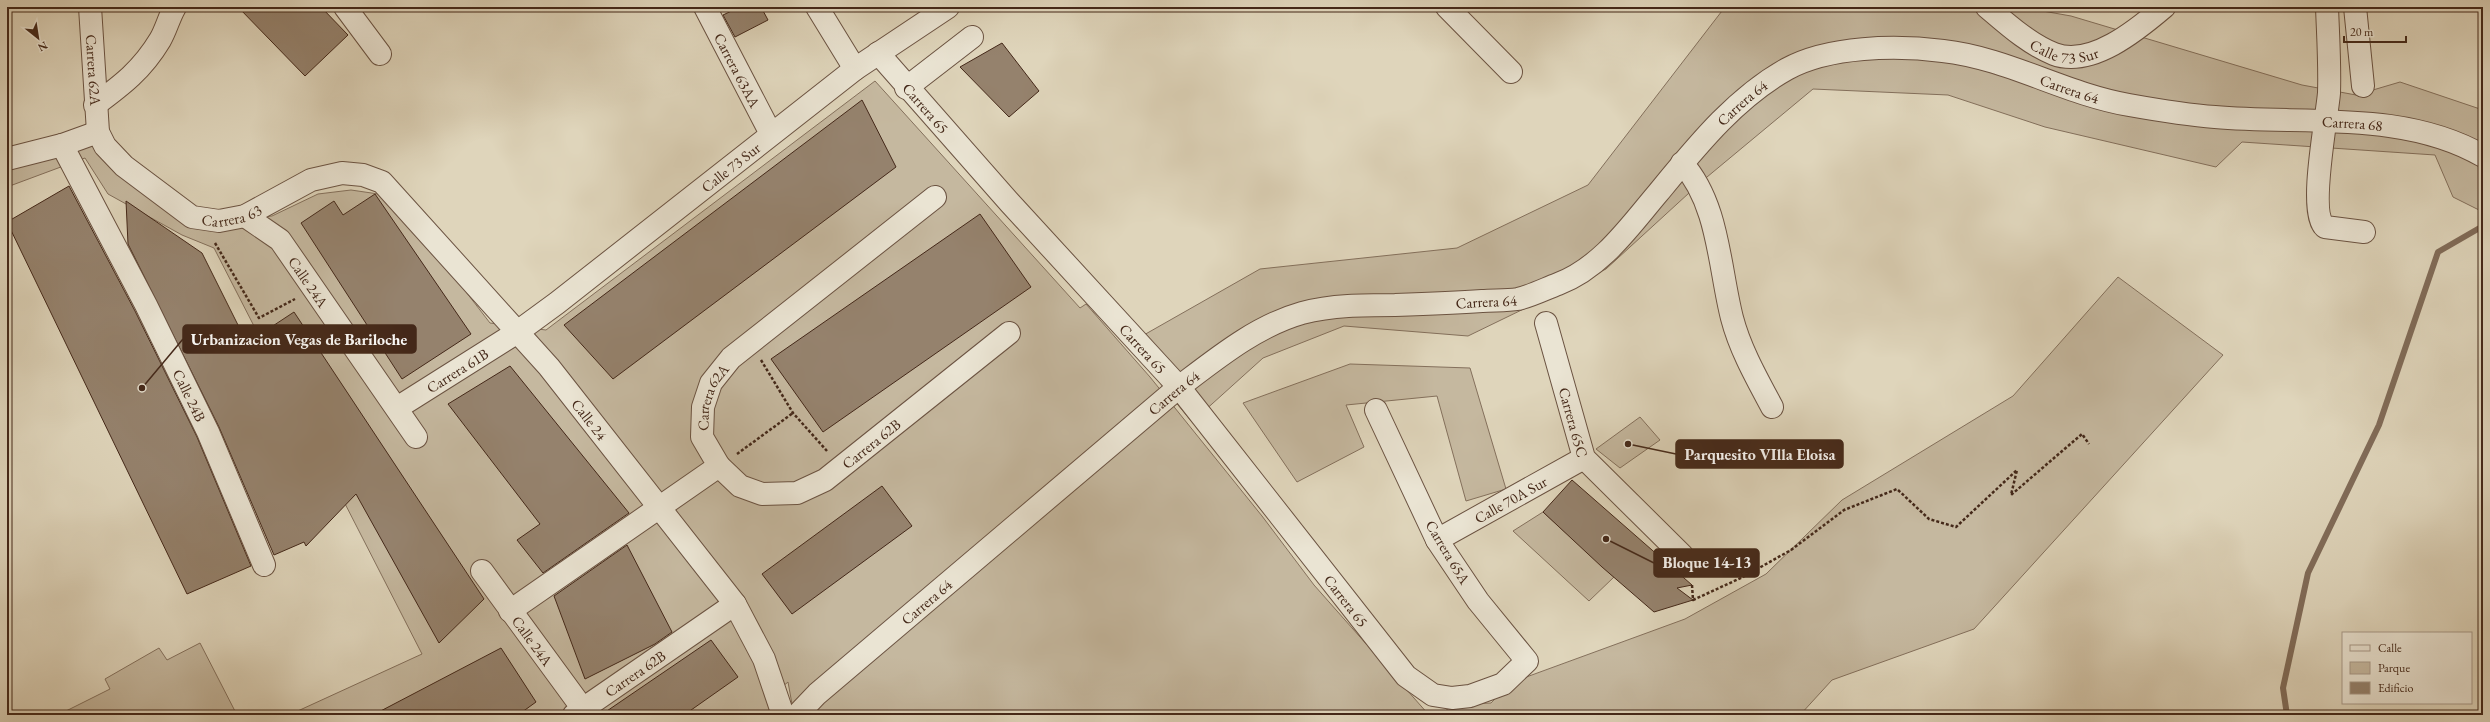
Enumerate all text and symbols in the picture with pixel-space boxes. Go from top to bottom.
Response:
north arrow [18,18,58,58]
scale bar [2344,18,2406,44]
text: 20 m [2350,24,2374,40]
street label: Carrera 63AA [710,29,765,111]
street label: Carrera 62A [82,34,106,107]
street label: Calle 73 Sur [2027,34,2101,67]
text: N [36,38,50,55]
street label: Carrera 64 [2038,69,2102,107]
street label: Carrera 64 [1712,75,1771,129]
street label: Carrera 65 [899,79,954,137]
street label: Carrera 68 [2322,111,2384,134]
street label: Calle 73 Sur [697,138,764,196]
street label: Carrera 63 [201,199,265,230]
street label: Calle 24A [285,253,333,311]
street label: Carrera 64 [1455,290,1518,312]
street label: Carrera 65 [1116,319,1171,377]
callout: Urbanizacion Vegas de Bariloche [183,325,416,353]
text: Urbanizacion Vegas de Bariloche [191,329,408,350]
street label: Carrera 61B [422,343,492,397]
street label: Carrera 62A [693,359,733,431]
street label: Carrera 64 [1144,365,1203,419]
street label: Calle 24B [169,366,211,425]
street label: Carrera 65C [1555,385,1593,459]
street label: Calle 24 [568,395,612,444]
street label: Carrera 62B [838,414,904,473]
callout: Parquesito VIlla Eloisa [1676,440,1843,468]
text: Parquesito VIlla Eloisa [1684,444,1837,465]
street label: Calle 70A Sur [1471,471,1550,527]
street label: Carrera 65A [1422,517,1475,588]
callout: Bloque 14-13 [1654,549,1759,577]
text: Bloque 14-13 [1662,552,1752,573]
street label: Carrera 65 [1320,571,1373,630]
street label: Carrera 64 [897,574,956,628]
street label: Calle 24A [508,612,558,670]
legend [2342,632,2472,704]
text: Calle [2378,640,2402,656]
street label: Carrera 62B [601,645,669,701]
text: Parque [2378,660,2410,676]
text: Edificio [2378,680,2414,696]

